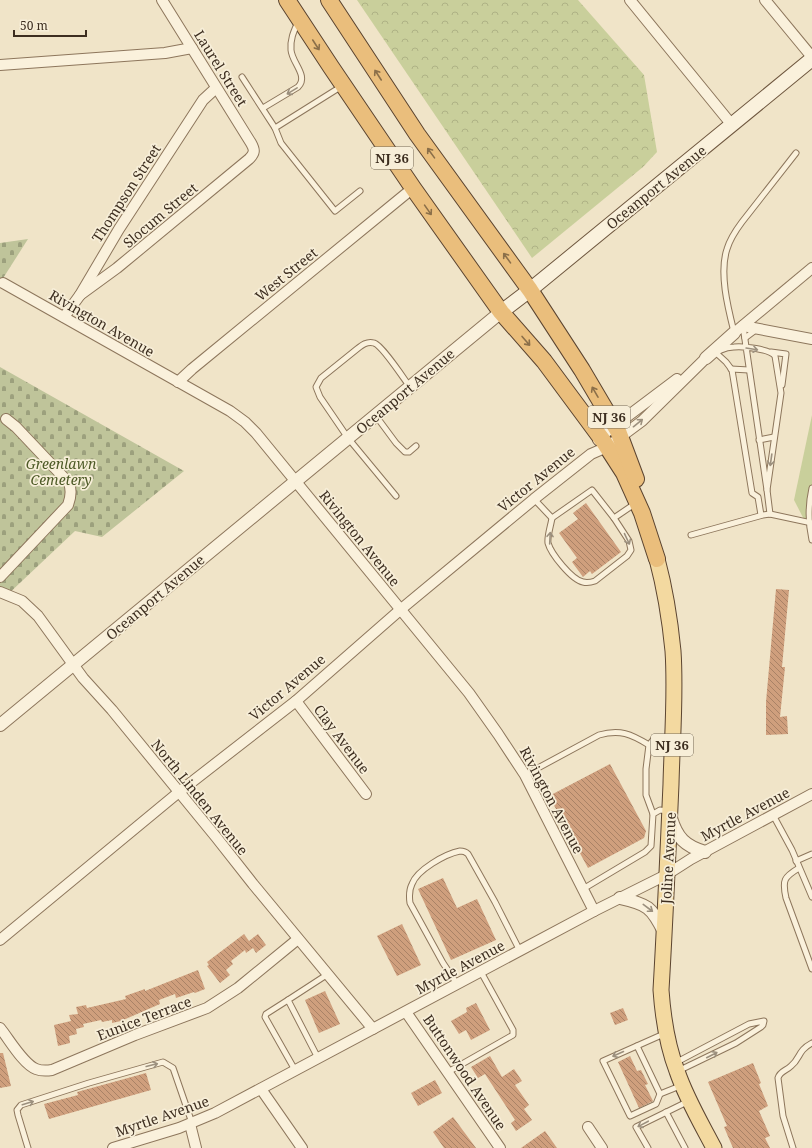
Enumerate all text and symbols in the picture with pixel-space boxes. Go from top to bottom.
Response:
scale bar [14,12,86,38]
text: 50 m [20,17,48,34]
street label: Laurel Street [190,26,252,110]
one-way arrow [312,39,320,50]
one-way arrow [374,69,382,80]
one-way arrow [286,87,298,95]
street label: Thompson Street [87,140,165,246]
street label: Oceanport Avenue [602,141,710,233]
road number: NJ 36 [371,147,413,169]
one-way arrow [426,148,435,159]
street label: Slocum Street [119,178,201,252]
one-way arrow [424,205,432,216]
street label: West Street [251,243,321,305]
one-way arrow [503,253,511,264]
street label: Rivington Avenue [46,285,158,361]
one-way arrow [522,336,531,346]
street label: Oceanport Avenue [352,344,458,438]
one-way arrow [745,345,758,353]
one-way arrow [590,386,598,398]
road number: NJ 36 [588,406,630,428]
one-way arrow [633,419,644,428]
street label: Victor Avenue [493,442,579,516]
one-way arrow [767,453,775,466]
park label: Greenlawn Cemetery [26,454,97,489]
street label: Rivington Avenue [315,486,405,590]
one-way arrow [546,532,553,545]
one-way arrow [624,533,631,545]
street label: Oceanport Avenue [102,550,208,644]
street label: Victor Avenue [245,649,329,725]
street label: Clay Avenue [310,700,374,778]
road number: NJ 36 [651,734,693,756]
street label: North Linden Avenue [147,735,253,859]
street label: Rivington Avenue [516,743,588,857]
street label: Myrtle Avenue [697,783,793,845]
street label: Joline Avenue [656,812,680,905]
one-way arrow [642,904,653,912]
street label: Myrtle Avenue [412,936,508,998]
street label: Eunice Terrace [94,991,194,1045]
street label: Buttonwood Avenue [419,1011,511,1133]
one-way arrow [613,1051,625,1059]
one-way arrow [706,1051,718,1058]
one-way arrow [145,1061,158,1068]
street label: Myrtle Avenue [113,1091,211,1141]
one-way arrow [21,1099,34,1106]
one-way arrow [637,1121,649,1129]

